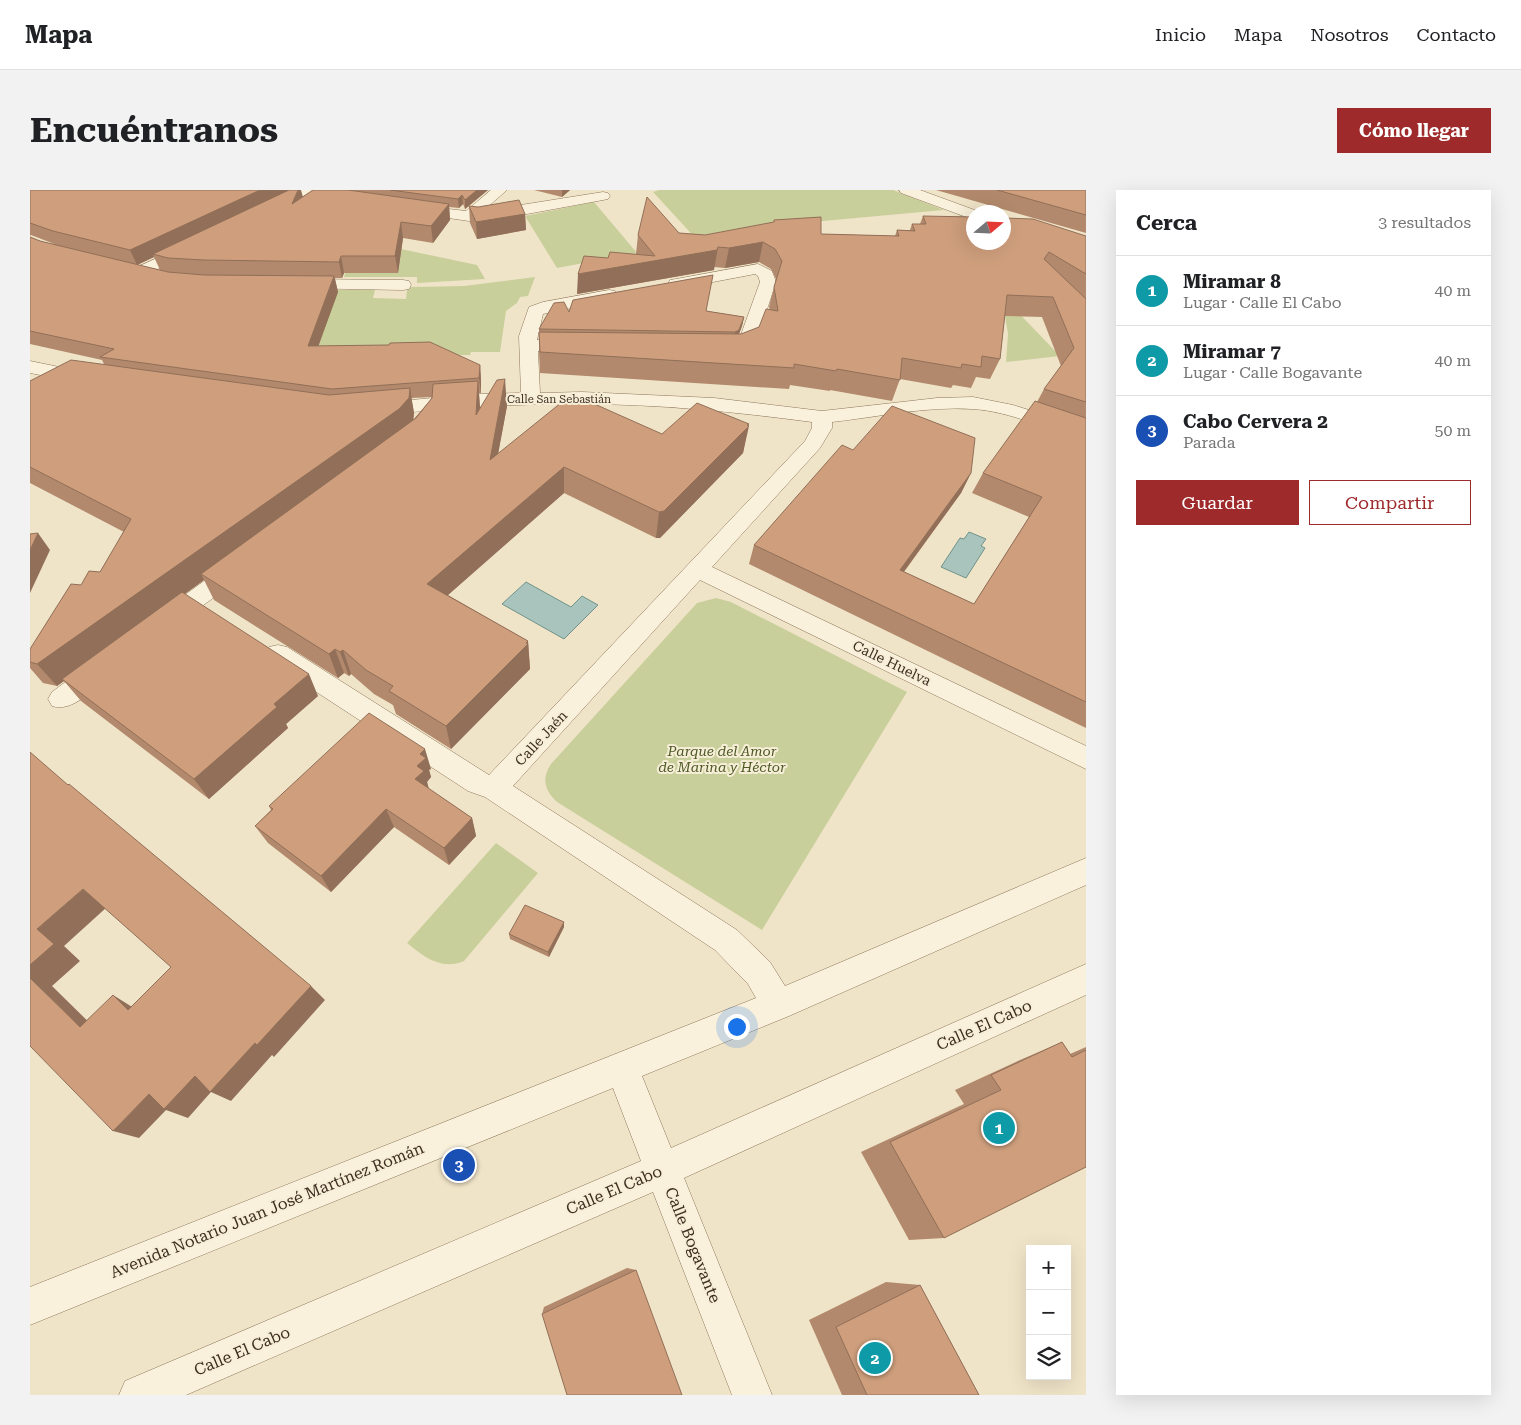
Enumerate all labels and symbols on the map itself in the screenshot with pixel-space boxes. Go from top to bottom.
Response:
north arrow [966,205,1011,250]
street label: Calle San Sebastián [507,393,611,406]
street label: Calle Huelva [850,637,934,689]
street label: Calle Jaén [512,707,570,769]
park label: Parque del Amor de Marina y Héctor [658,743,786,775]
street label: Calle El Cabo [933,995,1035,1055]
your location [724,1014,750,1040]
pin: 1 [983,1109,1015,1147]
street label: Avenida Notario Juan José Martínez Román [107,1138,427,1282]
pin: 3 [443,1146,475,1184]
street label: Calle El Cabo [563,1161,665,1219]
street label: Calle Bogavante [661,1184,725,1306]
street label: Calle El Cabo [191,1322,293,1380]
pin: 2 [859,1339,891,1377]

